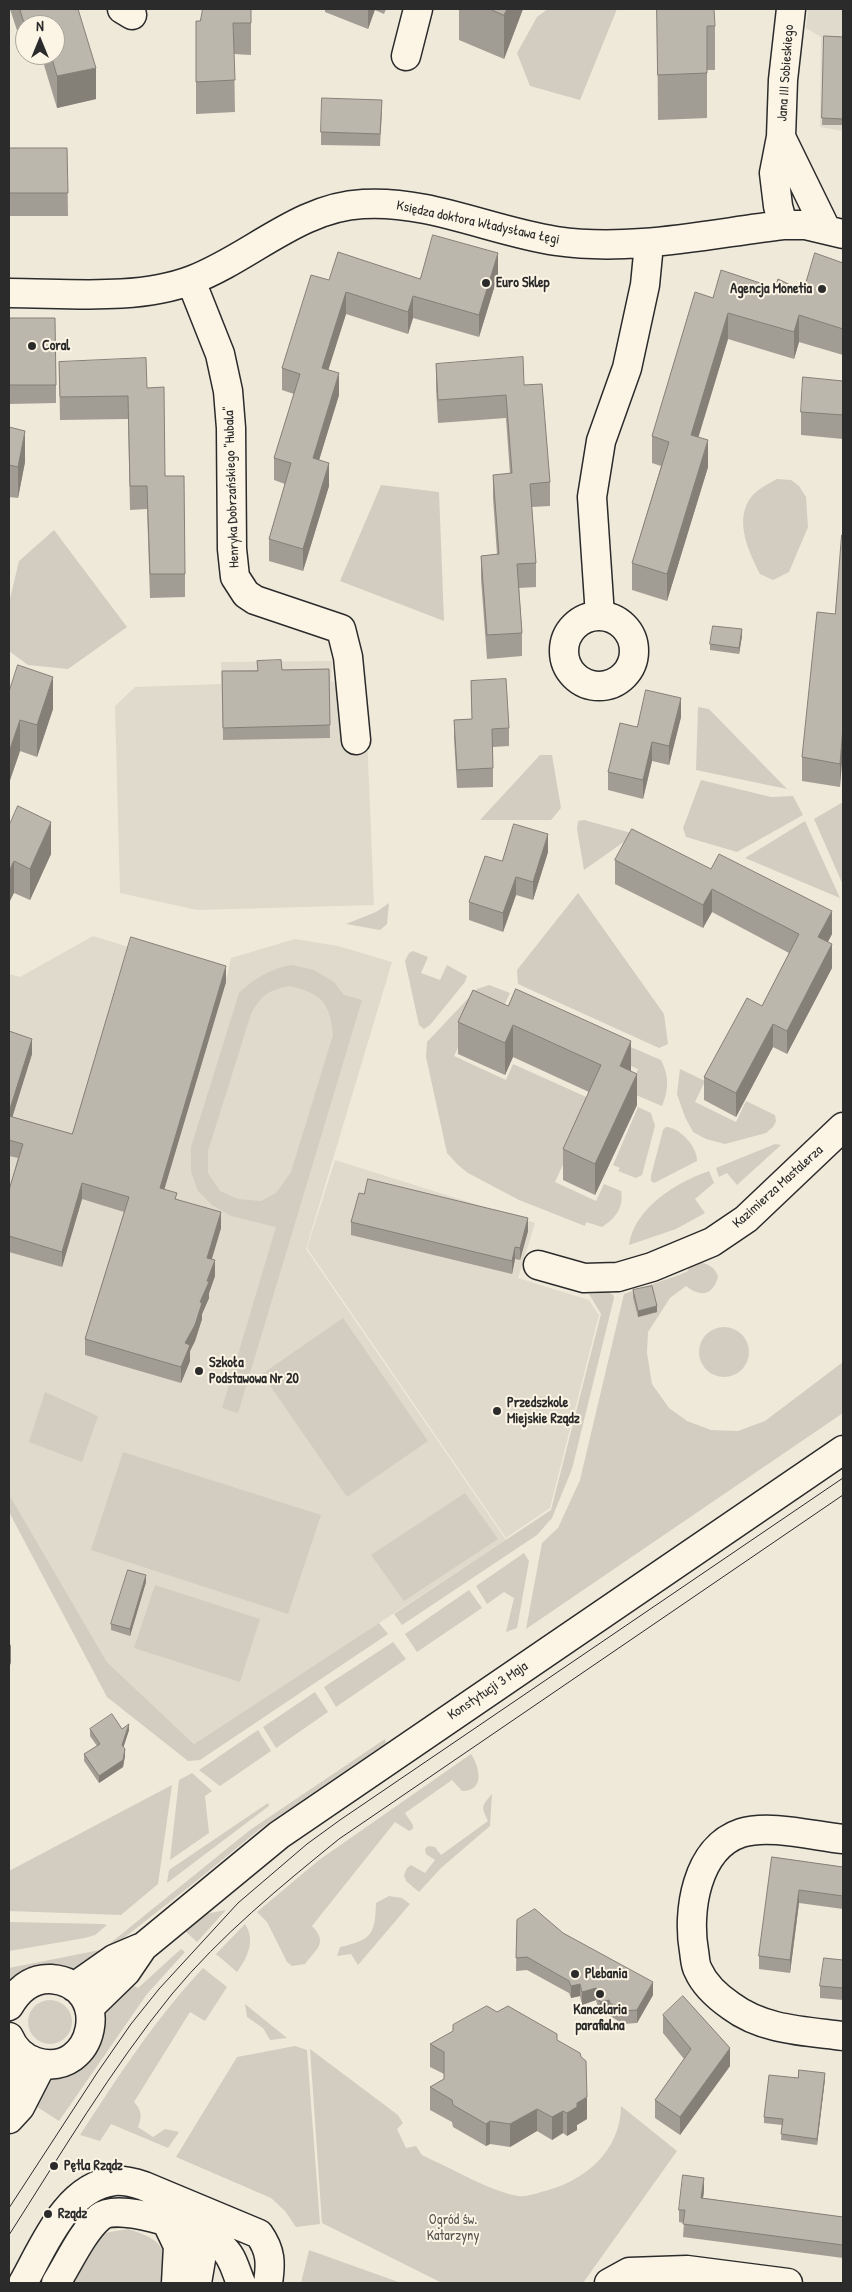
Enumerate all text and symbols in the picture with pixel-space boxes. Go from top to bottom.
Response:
north arrow [15,15,65,65]
text: N [36,16,44,35]
street label: Jana III Sobieskiego [774,24,798,122]
street label: Księdza doktora Władysława Łęgi [395,197,561,249]
place label: Euro Sklep [496,275,550,291]
marker: Euro Sklep [480,277,492,289]
place label: Agencja Monetia [730,281,812,297]
marker: Agencja Monetia [816,283,828,295]
place label: Coral [42,338,70,354]
marker: Coral [26,340,38,352]
street label: Henryka Dobrzańskiego "Hubala" [221,406,243,568]
street label: Kazimierza Mastalerza [729,1142,827,1232]
place label: Szkoła Podstawowa Nr 20 [209,1355,299,1388]
marker: Szkoła Podstawowa Nr 20 [193,1365,205,1377]
place label: Przedszkole Miejskie Rządz [507,1395,580,1428]
marker: Przedszkole Miejskie Rządz [491,1405,503,1417]
street label: Konstytucji 3 Maja [445,1658,531,1724]
place label: Plebania [585,1966,627,1982]
marker: Plebania [569,1968,581,1980]
marker: Kancelaria parafialna [594,1988,606,2000]
place label: Kancelaria parafialna [573,2002,627,2034]
place label: Pętla Rządz [64,2158,123,2174]
marker: Pętla Rządz [48,2160,60,2172]
place label: Rządz [58,2206,87,2222]
marker: Rządz [42,2208,54,2220]
park label: Ogród św. Katarzyny [427,2212,479,2244]

